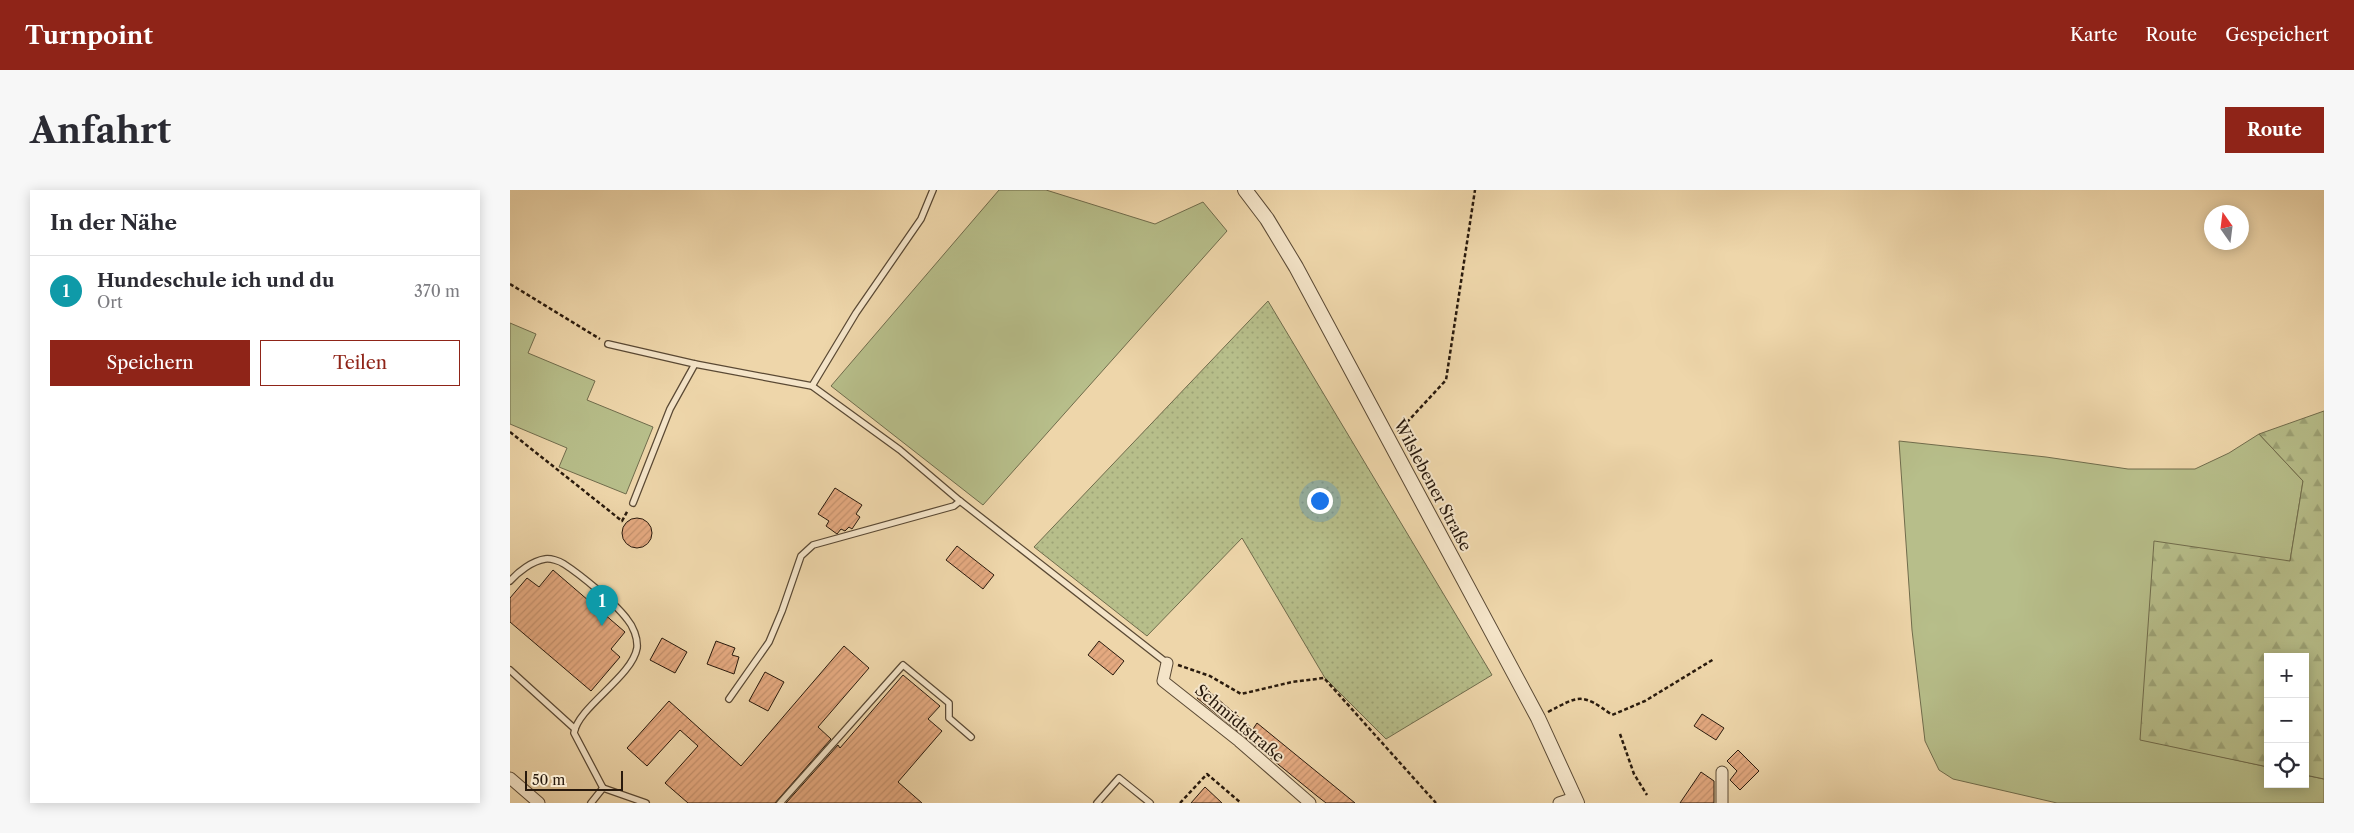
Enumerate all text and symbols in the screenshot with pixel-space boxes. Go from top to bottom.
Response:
text: Turnpoint [25,21,153,50]
text: Karte [2070,24,2118,46]
text: Route [2146,24,2197,46]
text: Gespeichert [2225,24,2329,46]
button: Route [2225,107,2324,153]
text: Anfahrt [30,109,171,152]
north arrow [2204,205,2249,250]
text: In der Nähe [50,210,177,235]
text: Hundeschule ich und du [97,269,335,292]
text: 1 [62,281,70,301]
text: 370 m [414,281,460,301]
text: Ort [97,292,123,312]
button: Speichern [50,340,250,386]
button: Teilen [260,340,460,386]
street label: Wilslebener Straße [1389,415,1476,554]
your location [1307,488,1333,514]
pin: 1 [586,585,618,626]
map controls [2264,653,2309,788]
button: + [2264,653,2309,698]
street label: Schmidtstraße [1191,680,1289,766]
button: − [2264,698,2309,743]
button: locate [2264,743,2309,788]
scale bar [525,768,622,791]
text: 50 m [532,771,565,789]

